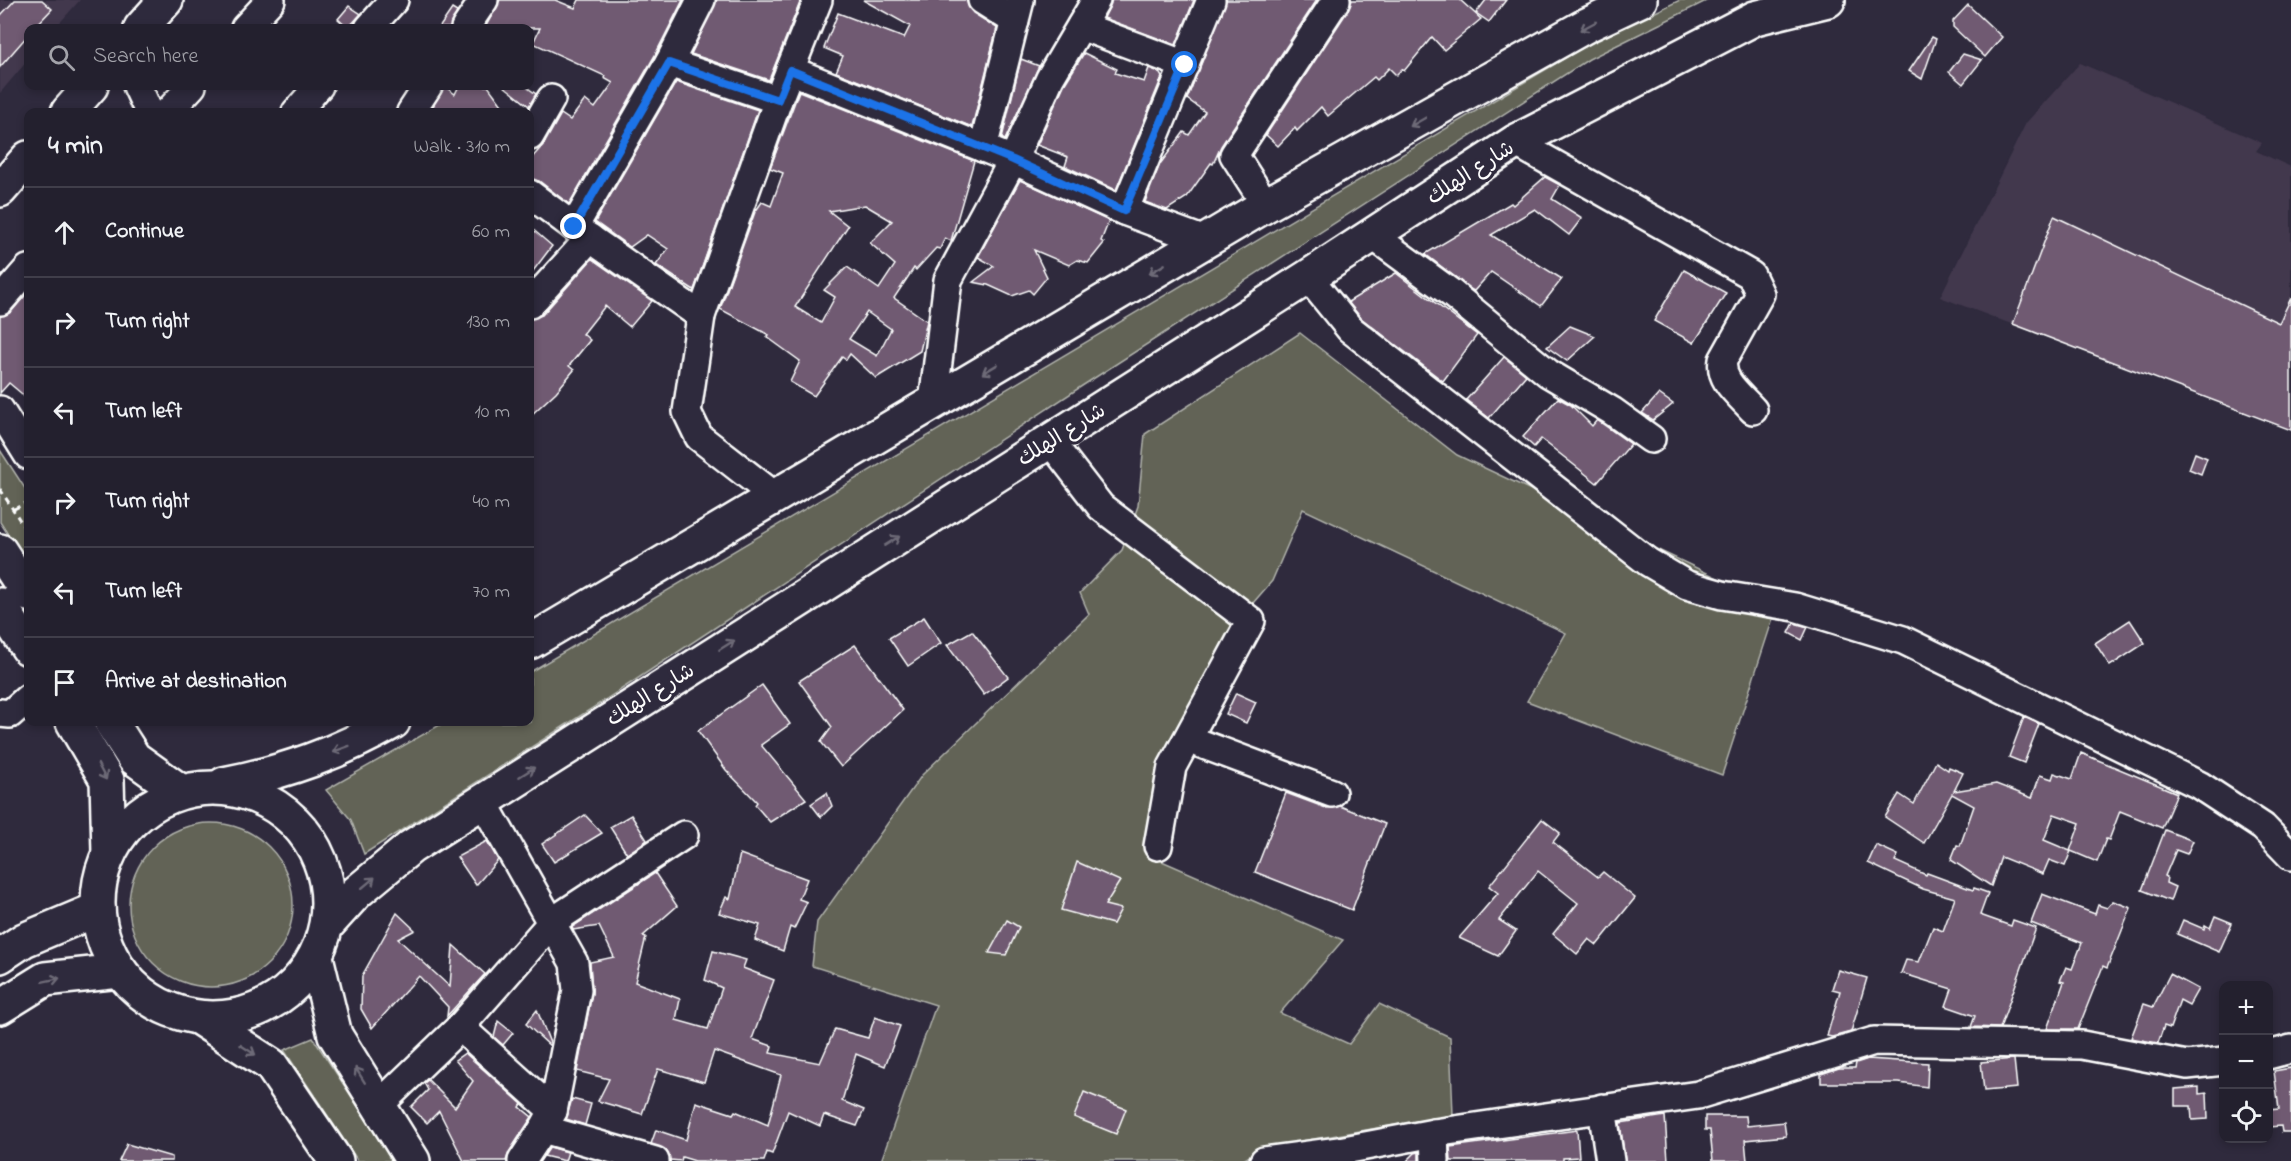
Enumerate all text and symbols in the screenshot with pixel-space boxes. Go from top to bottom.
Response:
one-way arrow [1579,21,1597,32]
search box [24,24,534,90]
icon: search [45,41,78,74]
text: Search here [93,41,198,73]
route start [1171,51,1197,77]
one-way arrow [1410,116,1427,128]
text: 4 min [48,128,103,166]
text: Walk · 310 m [414,133,510,162]
street label: شارع الهلك [1421,134,1521,213]
route end [560,213,586,239]
icon: ahead [48,216,81,249]
text: Continue [105,216,184,248]
text: 60 m [472,218,510,247]
one-way arrow [1149,264,1166,276]
icon: right [48,306,81,339]
text: Turn right [105,306,190,338]
text: 130 m [466,308,510,337]
one-way arrow [982,364,999,376]
icon: left [48,396,81,429]
text: Turn left [105,396,182,428]
street label: شارع الهلك [1012,397,1112,475]
text: 10 m [474,398,510,427]
icon: right [48,486,81,519]
text: Turn right [105,486,190,518]
text: 40 m [473,488,510,517]
one-way arrow [883,534,900,546]
icon: left [48,576,81,609]
text: Turn left [105,576,182,608]
text: 70 m [473,578,510,607]
one-way arrow [718,639,735,651]
street label: شارع الهلك [601,657,701,735]
icon: arrive [48,666,81,699]
text: Arrive at destination [105,666,287,698]
one-way arrow [333,745,351,756]
one-way arrow [96,763,108,780]
one-way arrow [518,765,535,777]
one-way arrow [360,877,376,890]
one-way arrow [41,974,60,985]
map controls [2219,981,2273,1143]
button: + [2219,981,2273,1035]
button: − [2219,1035,2273,1089]
one-way arrow [239,1044,256,1056]
one-way arrow [354,1067,366,1084]
button: locate [2219,1089,2273,1143]

